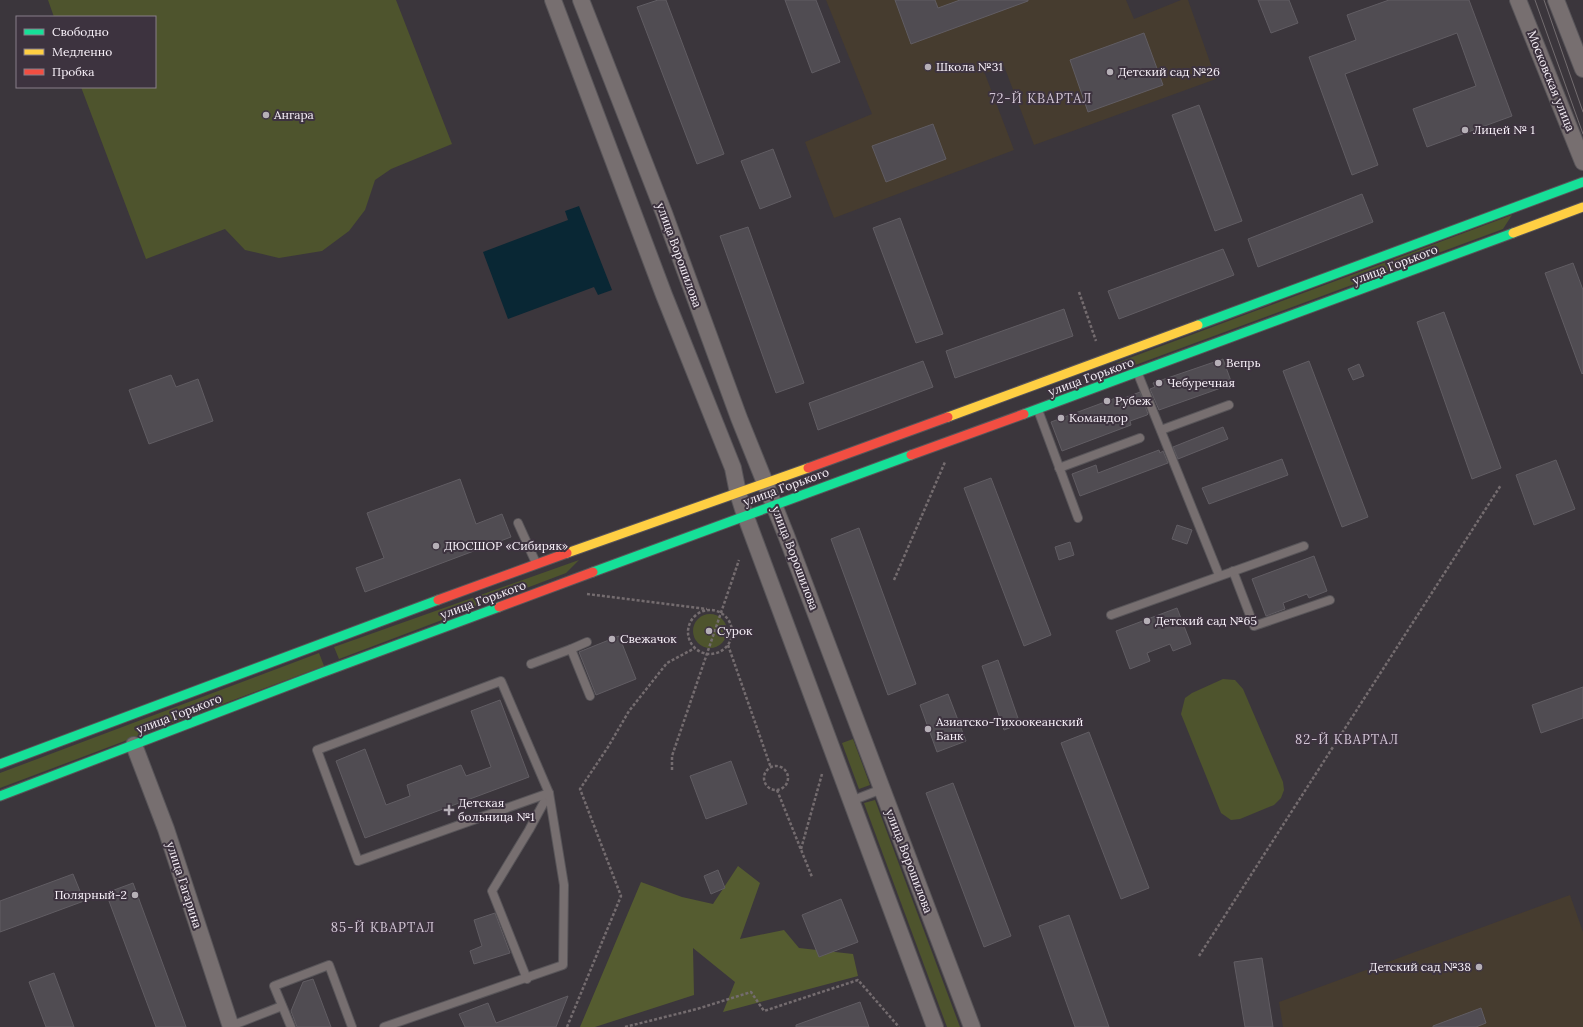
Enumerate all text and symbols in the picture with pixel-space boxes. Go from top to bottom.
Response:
legend [16,16,156,88]
text: Свободно [52,24,109,39]
street label: Московская улица [1524,28,1579,133]
text: Медленно [52,44,112,59]
place label: Школа №31 [936,59,1003,74]
marker: Школа №31 [923,62,933,72]
text: Пробка [52,64,94,79]
place label: Детский сад №26 [1118,64,1220,79]
marker: Детский сад №26 [1105,67,1115,77]
district label: 72-Й КВАРТАЛ [990,90,1092,107]
place label: Ангара [273,107,314,122]
marker: Ангара [261,110,271,120]
place label: Лицей № 1 [1473,122,1535,137]
marker: Лицей № 1 [1460,125,1470,135]
street label: улица Ворошилова [654,200,705,309]
street label: улица Горького [1350,241,1440,288]
street label: улица Горького [1046,354,1136,399]
place label: Вепрь [1226,355,1261,370]
marker: Вепрь [1213,358,1223,368]
place label: Чебуречная [1167,375,1235,390]
marker: Чебуречная [1154,378,1164,388]
place label: Рубеж [1115,393,1152,408]
marker: Рубеж [1102,396,1112,406]
place label: Командор [1069,410,1128,425]
marker: Командор [1056,413,1066,423]
street label: улица Горького [741,464,831,509]
street label: улица Ворошилова [769,504,822,612]
place label: ДЮСШОР «Сибиряк» [444,538,568,553]
marker: ДЮСШОР «Сибиряк» [431,541,441,551]
street label: улица Горького [438,577,528,622]
place label: Детский сад №65 [1155,613,1257,628]
marker: Детский сад №65 [1142,616,1152,626]
place label: Сурок [717,623,753,638]
marker: Сурок [704,626,714,636]
place label: Свежачок [620,631,677,646]
marker: Свежачок [607,634,617,644]
street label: улица Горького [134,690,224,737]
place label: Азиатско-Тихоокеанский Банк [935,714,1083,743]
marker: Азиатско-Тихоокеанский Банк [923,724,933,734]
district label: 82-Й КВАРТАЛ [1295,731,1399,748]
place label: Детская больница №1 [458,795,535,824]
marker: Детская больница №1 [443,804,455,816]
street label: улица Ворошилова [883,807,936,915]
street label: улица Гагарина [163,840,206,930]
place label: Полярный-2 [54,887,127,902]
marker: Полярный-2 [130,890,140,900]
district label: 85-Й КВАРТАЛ [331,919,435,936]
place label: Детский сад №38 [1369,959,1471,974]
marker: Детский сад №38 [1474,962,1484,972]

